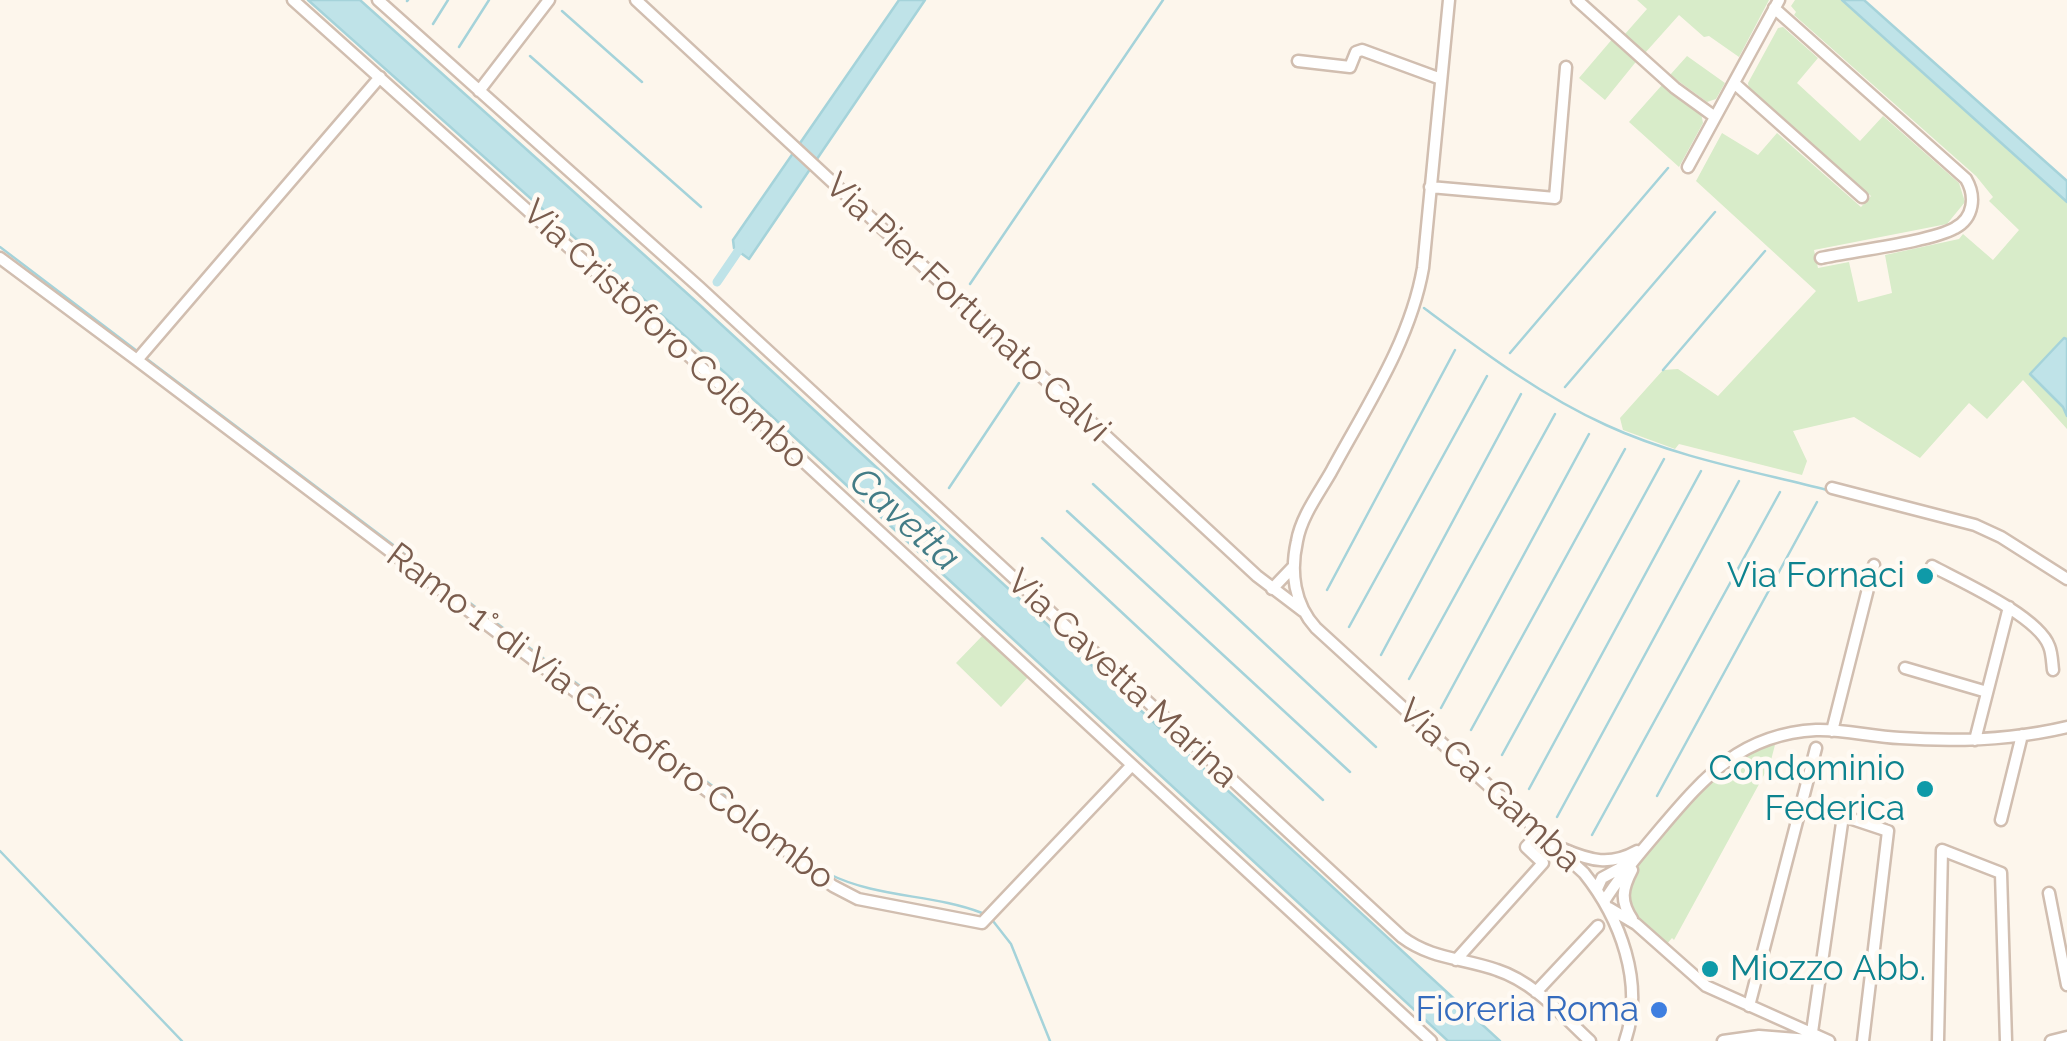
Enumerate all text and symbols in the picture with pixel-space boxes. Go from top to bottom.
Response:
street label: Via Pier Fortunato Calvi [816,165,1118,451]
street label: Via Cristoforo Colombo [513,192,817,478]
water label: Cavetta [839,459,969,581]
street label: Ramo 1° di Via Cristoforo Colombo [378,535,842,899]
place label: Via Fornaci [1727,555,1905,597]
street label: Via Cavetta Marina [998,561,1246,797]
marker: Via Fornaci [1914,565,1936,587]
street label: Via Ca' Gamba [1389,691,1589,881]
place label: Condominio Federica [1709,748,1905,830]
marker: Condominio Federica [1914,778,1936,800]
place label: Miozzo Abb. [1730,948,1926,990]
marker: Miozzo Abb. [1699,958,1721,980]
place label: Fioreria Roma [1415,989,1639,1031]
marker: Fioreria Roma [1648,999,1670,1021]

